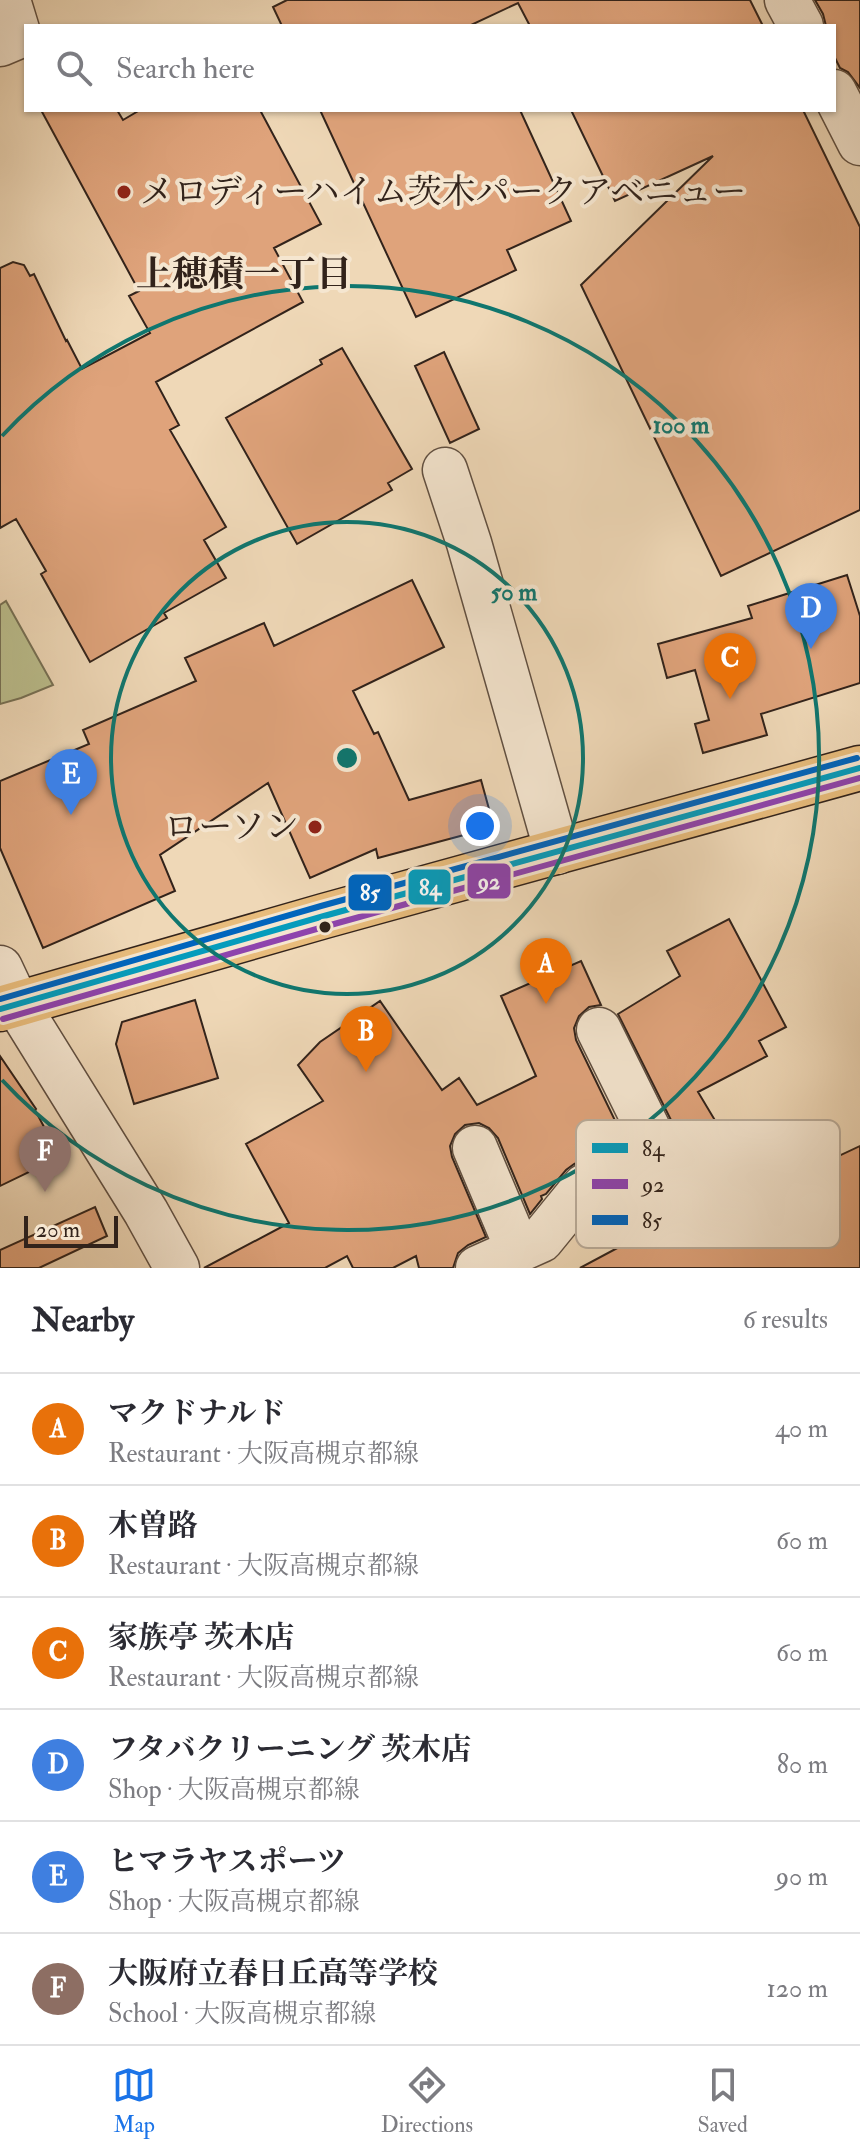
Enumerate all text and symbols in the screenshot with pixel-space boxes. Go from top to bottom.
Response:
search box [24,24,836,112]
icon: search [52,46,96,90]
text: Search here [116,50,255,87]
place label: メロディーハイム茨木パークアベニュー [140,171,746,214]
marker: メロディーハイム茨木パークアベニュー [115,183,133,201]
district label: 上穂積一丁目 [136,252,352,297]
text: 100 m [653,410,710,441]
text: 50 m [491,577,538,608]
pin: D [785,583,837,649]
pin: C [704,633,756,699]
centre of rings [333,744,361,772]
pin: E [45,749,97,815]
place label: ローソン [164,806,299,849]
your location [460,806,500,846]
marker: ローソン [306,818,324,836]
line badge: 92 [466,862,512,900]
line badge: 84 [407,868,452,906]
text: 92 [476,868,500,896]
line badge: 85 [347,873,393,912]
text: 84 [419,874,443,902]
text: 85 [360,879,380,907]
unlabelled marker [317,919,333,935]
pin: A [520,938,572,1004]
pin: B [340,1006,392,1072]
legend [576,1120,840,1248]
pin: F [19,1126,71,1192]
text: 84 [642,1135,665,1163]
text: 92 [640,1171,664,1199]
text: 85 [642,1207,662,1235]
scale bar [24,1212,118,1248]
text: 20 m [36,1216,80,1244]
text: Nearby [32,1299,134,1342]
text: 6 results [743,1304,828,1336]
text: マクドナルド [108,1395,287,1432]
text: A [50,1413,66,1445]
text: 40 m [775,1413,828,1445]
text: Restaurant · 大阪高槻京都線 [108,1438,419,1470]
text: 木曽路 [108,1507,198,1544]
text: B [49,1525,67,1557]
text: 60 m [776,1525,828,1557]
text: Restaurant · 大阪高槻京都線 [108,1550,419,1582]
text: 家族亭 茨木店 [108,1619,294,1656]
text: C [48,1637,68,1669]
text: 60 m [776,1637,828,1669]
text: Restaurant · 大阪高槻京都線 [108,1662,419,1694]
text: フタバクリーニング 茨木店 [108,1731,471,1768]
text: D [47,1749,69,1781]
text: 80 m [777,1749,828,1781]
text: Shop · 大阪高槻京都線 [108,1774,360,1806]
text: ヒマラヤスポーツ [108,1843,346,1880]
text: E [49,1861,67,1893]
text: 90 m [776,1861,828,1893]
text: Shop · 大阪高槻京都線 [108,1886,360,1918]
text: 大阪府立春日丘高等学校 [108,1955,438,1992]
text: F [50,1973,66,2005]
text: 120 m [767,1973,828,2005]
text: School · 大阪高槻京都線 [108,1998,376,2030]
tab: Map [112,2063,156,2139]
tab: Directions [381,2063,473,2139]
tab: Saved [698,2063,748,2139]

